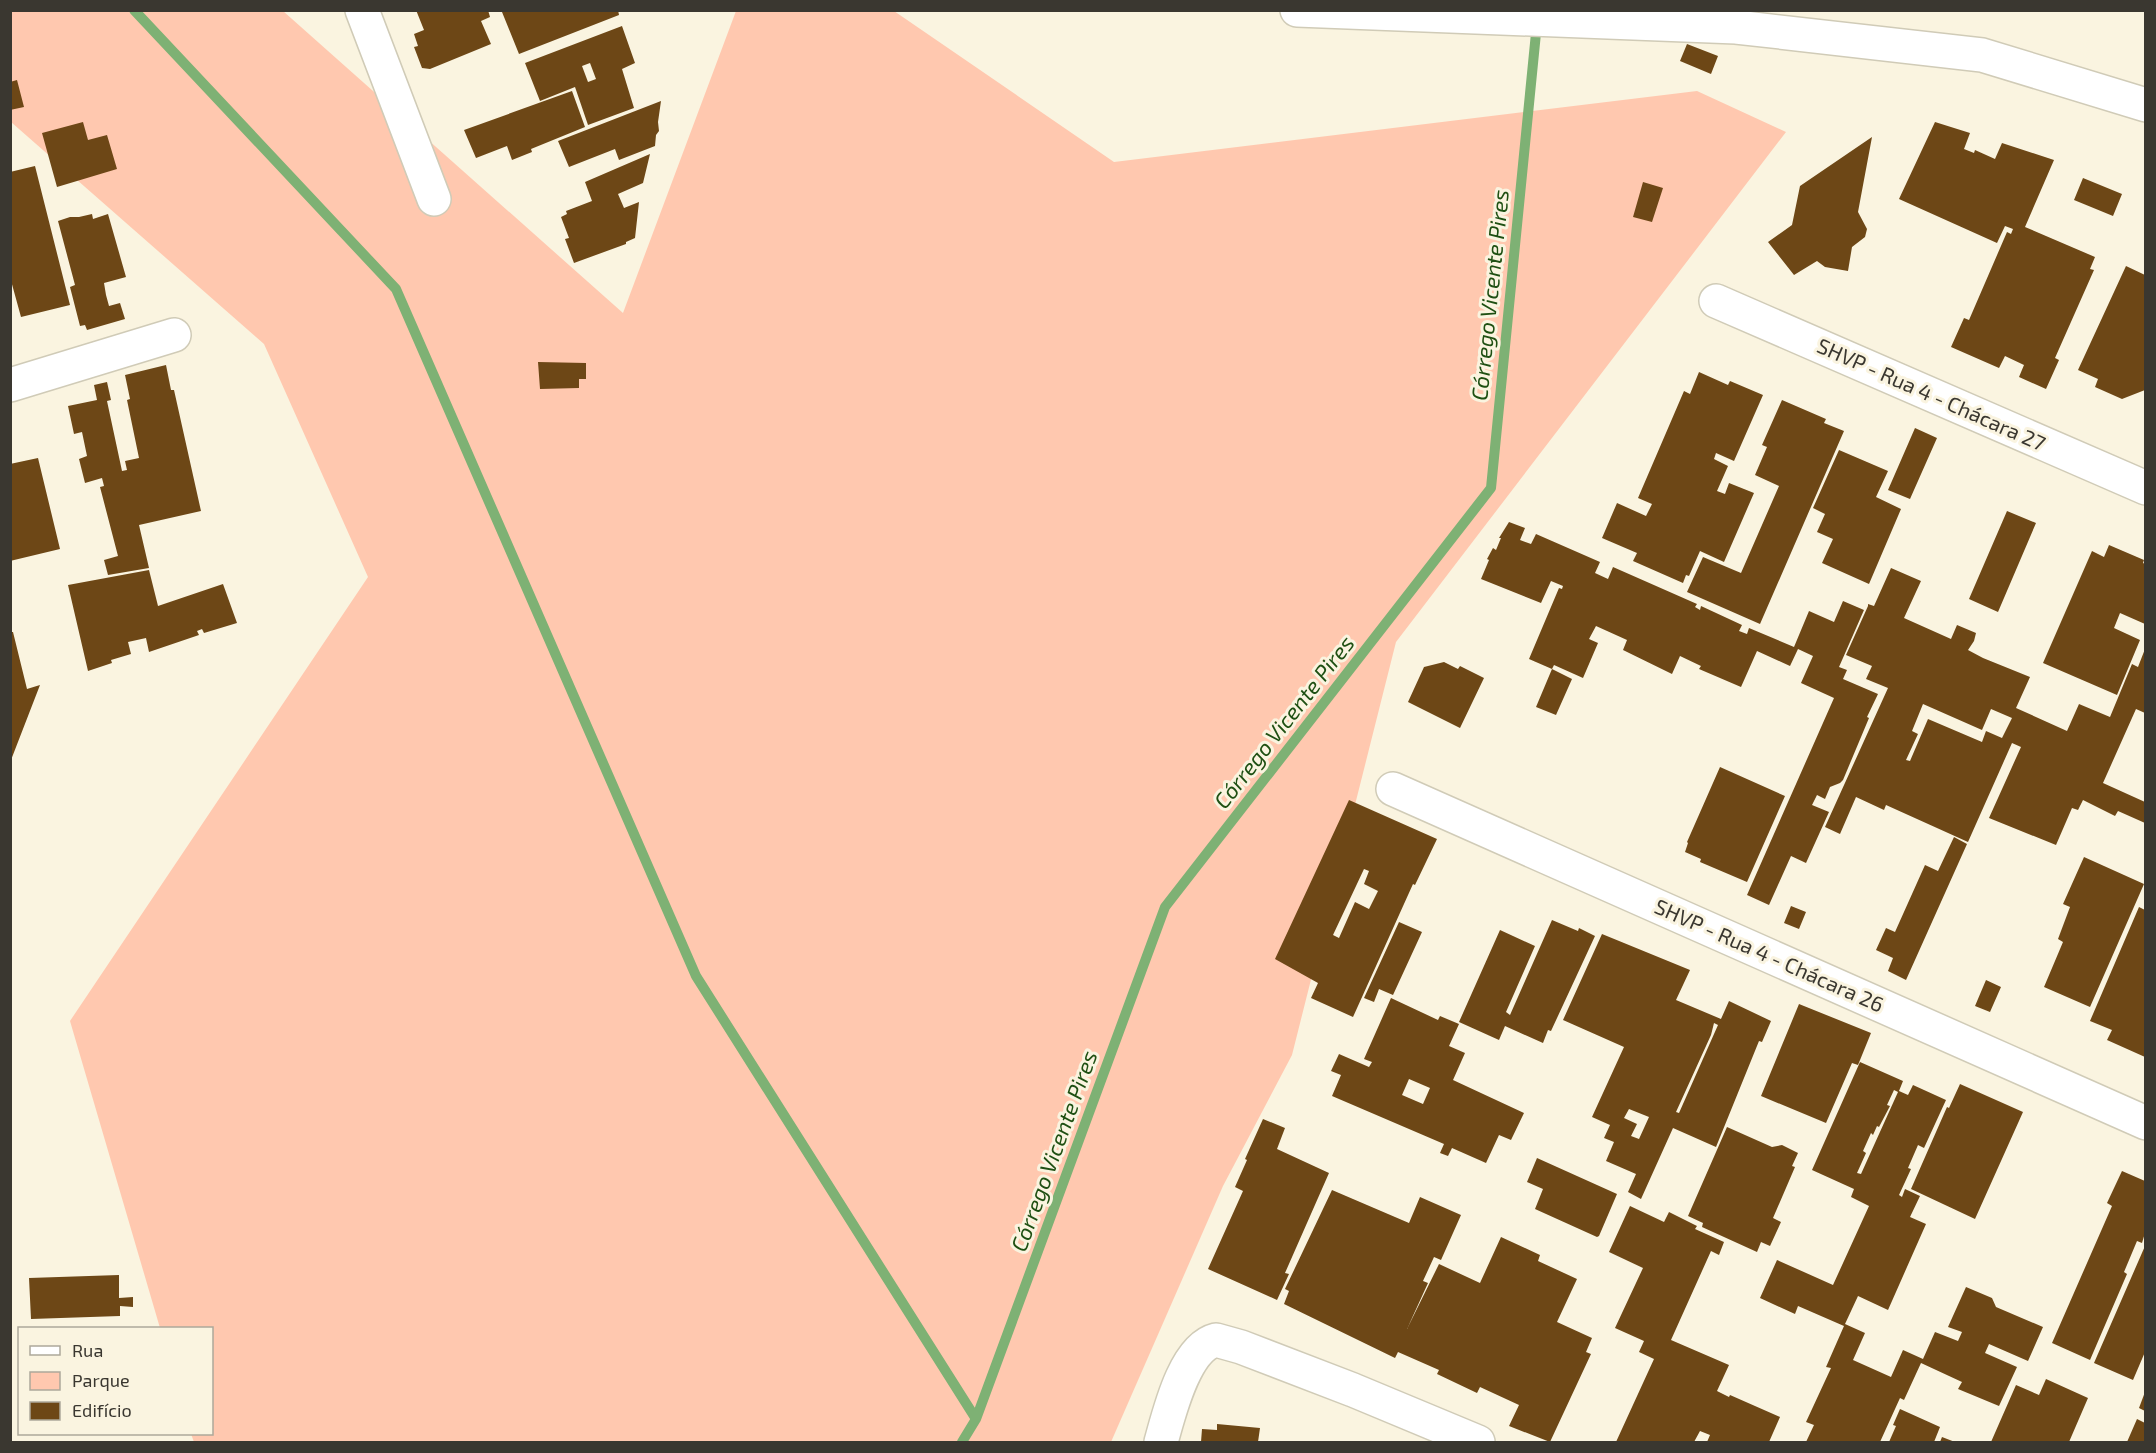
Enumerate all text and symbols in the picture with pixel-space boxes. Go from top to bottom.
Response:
water label: Córrego Vicente Pires [1465,188,1513,402]
street label: SHVP - Rua 4 - Chácara 27 [1814,332,2050,455]
water label: Córrego Vicente Pires [1208,630,1359,813]
street label: SHVP - Rua 4 - Chácara 26 [1651,893,1888,1017]
water label: Córrego Vicente Pires [1005,1047,1102,1255]
legend [18,1327,213,1435]
text: Rua [72,1339,103,1361]
text: Parque [72,1369,130,1391]
text: Edifício [72,1399,132,1421]

